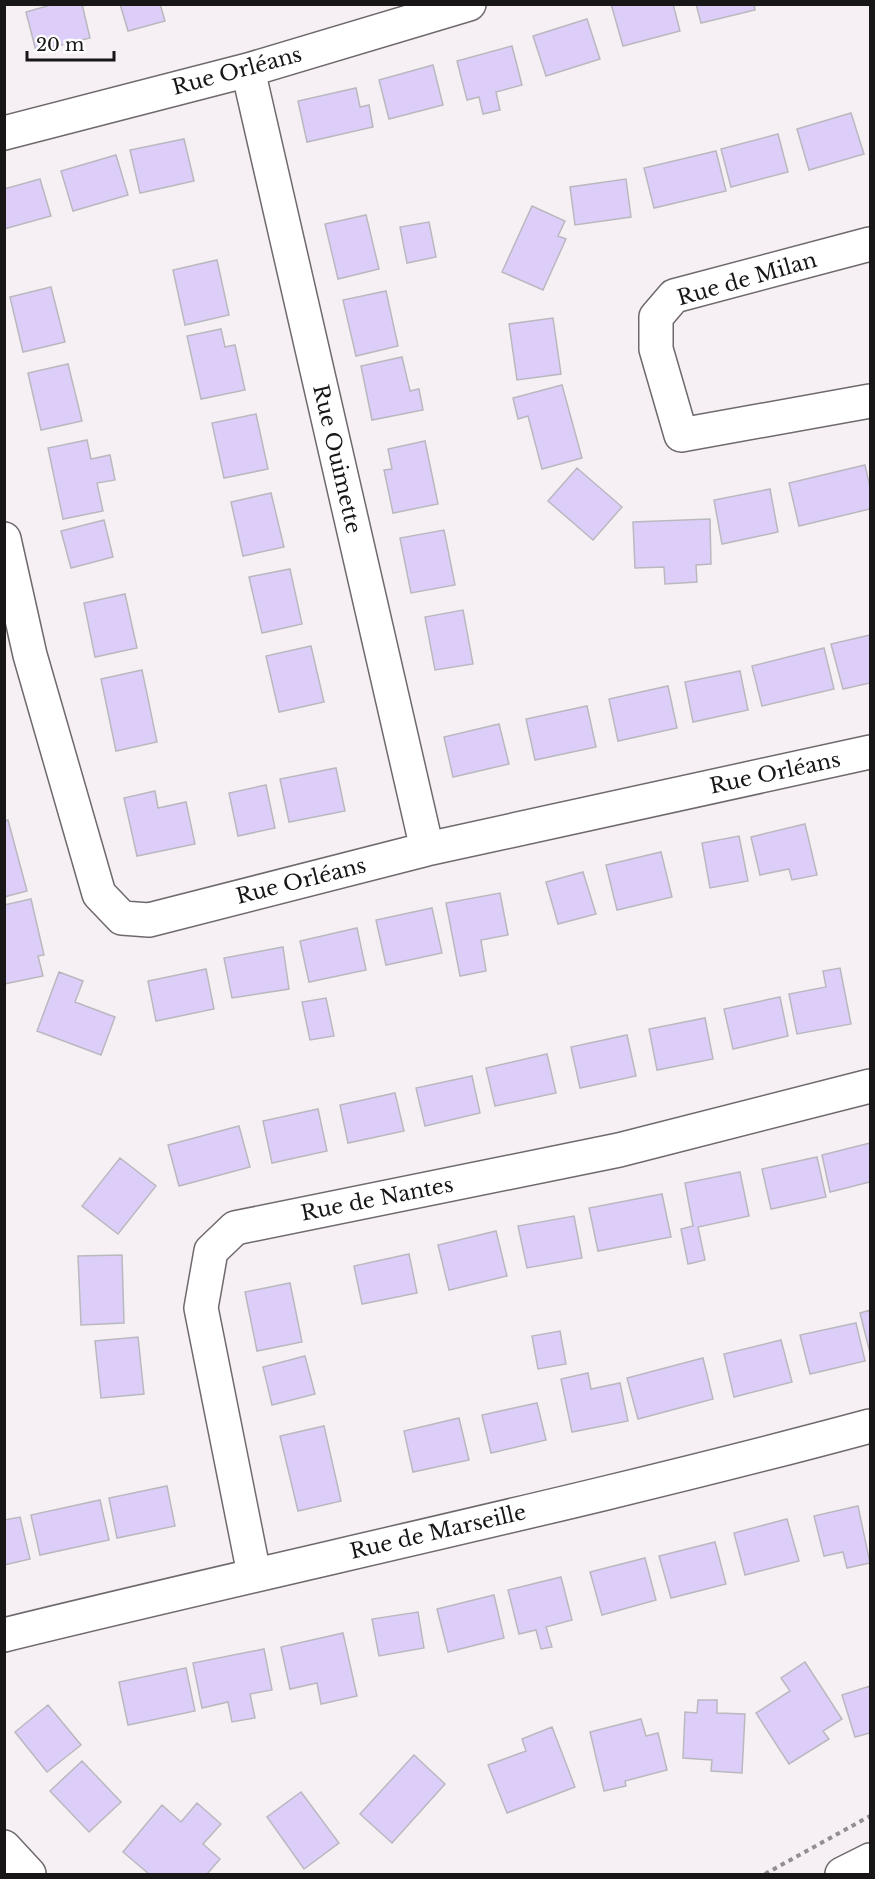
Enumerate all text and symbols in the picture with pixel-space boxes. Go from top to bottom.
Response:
scale bar [27,24,114,62]
text: 20 m [36,34,84,56]
street label: Rue Orléans [169,41,305,101]
street label: Rue de Milan [674,247,820,311]
street label: Rue Ouimette [307,382,367,536]
street label: Rue Orléans [707,746,843,800]
street label: Rue Orléans [233,852,369,910]
street label: Rue de Nantes [299,1171,455,1227]
street label: Rue de Marseille [347,1499,529,1565]

